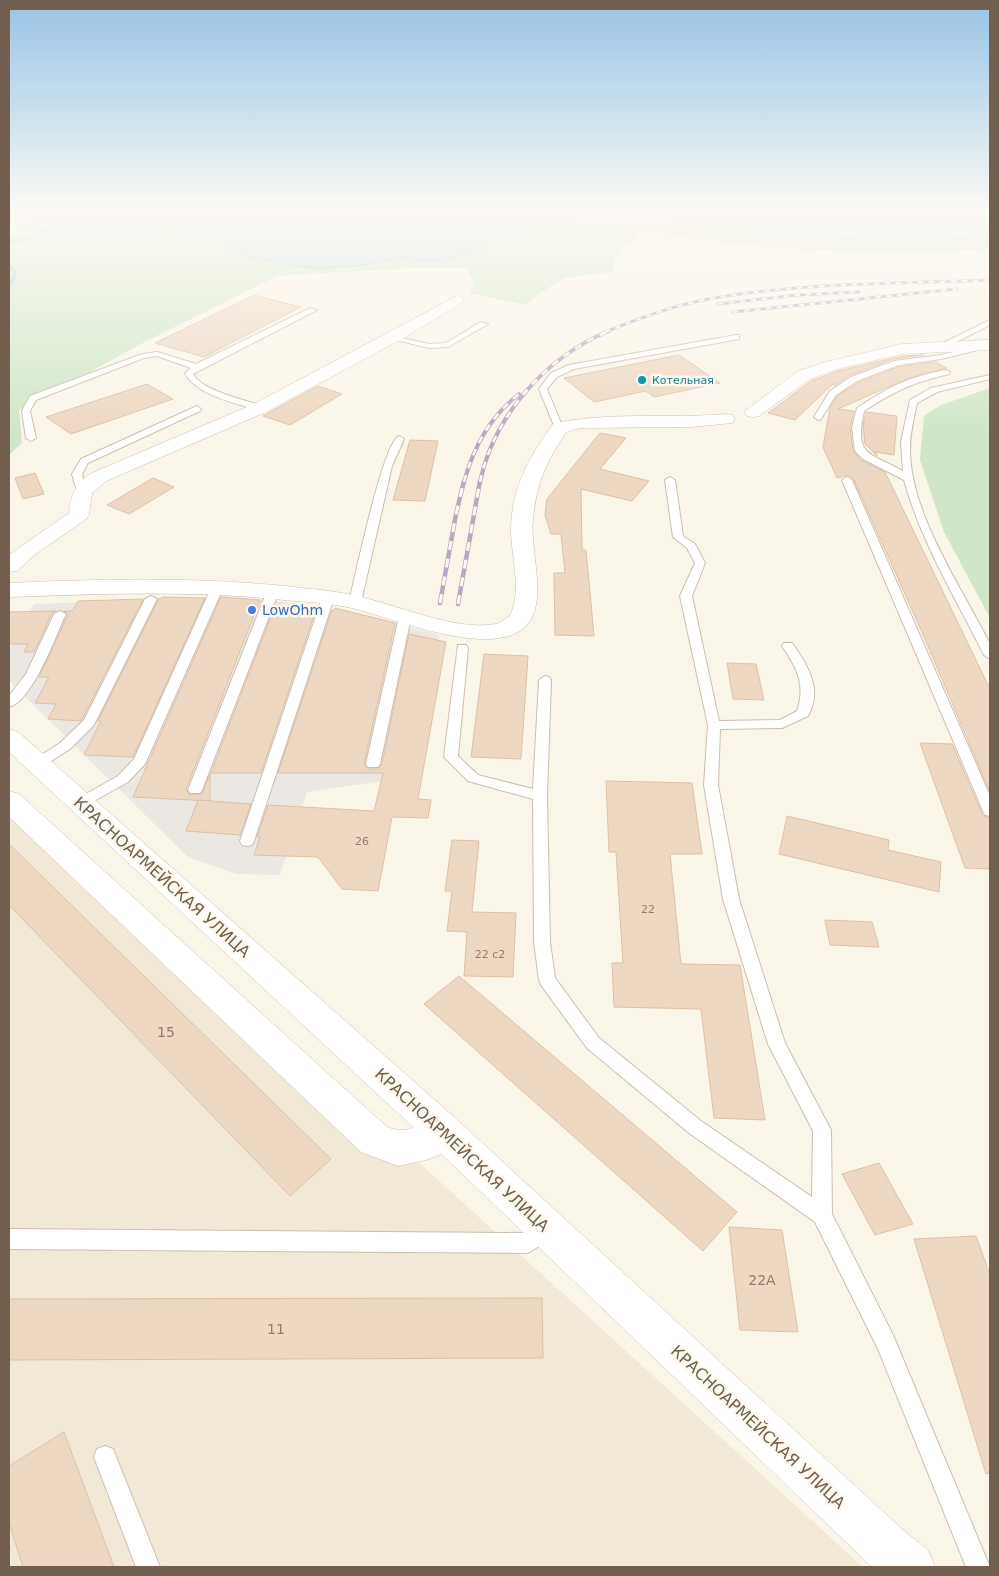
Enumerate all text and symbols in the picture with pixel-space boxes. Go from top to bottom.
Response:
marker: Котельная [636,374,648,386]
place label: Котельная [652,374,714,387]
place label: LowOhm [262,602,323,618]
marker: LowOhm [246,604,258,616]
street label: КРАСНОАРМЕЙСКАЯ УЛИЦА [70,793,254,961]
house number: 26 [355,835,369,848]
house number: 22 [641,903,655,916]
house number: 22 с2 [475,948,505,961]
house number: 15 [157,1024,175,1040]
street label: КРАСНОАРМЕЙСКАЯ УЛИЦА [371,1064,553,1236]
house number: 22А [748,1272,776,1288]
house number: 11 [267,1321,285,1337]
street label: КРАСНОАРМЕЙСКАЯ УЛИЦА [667,1341,849,1513]

